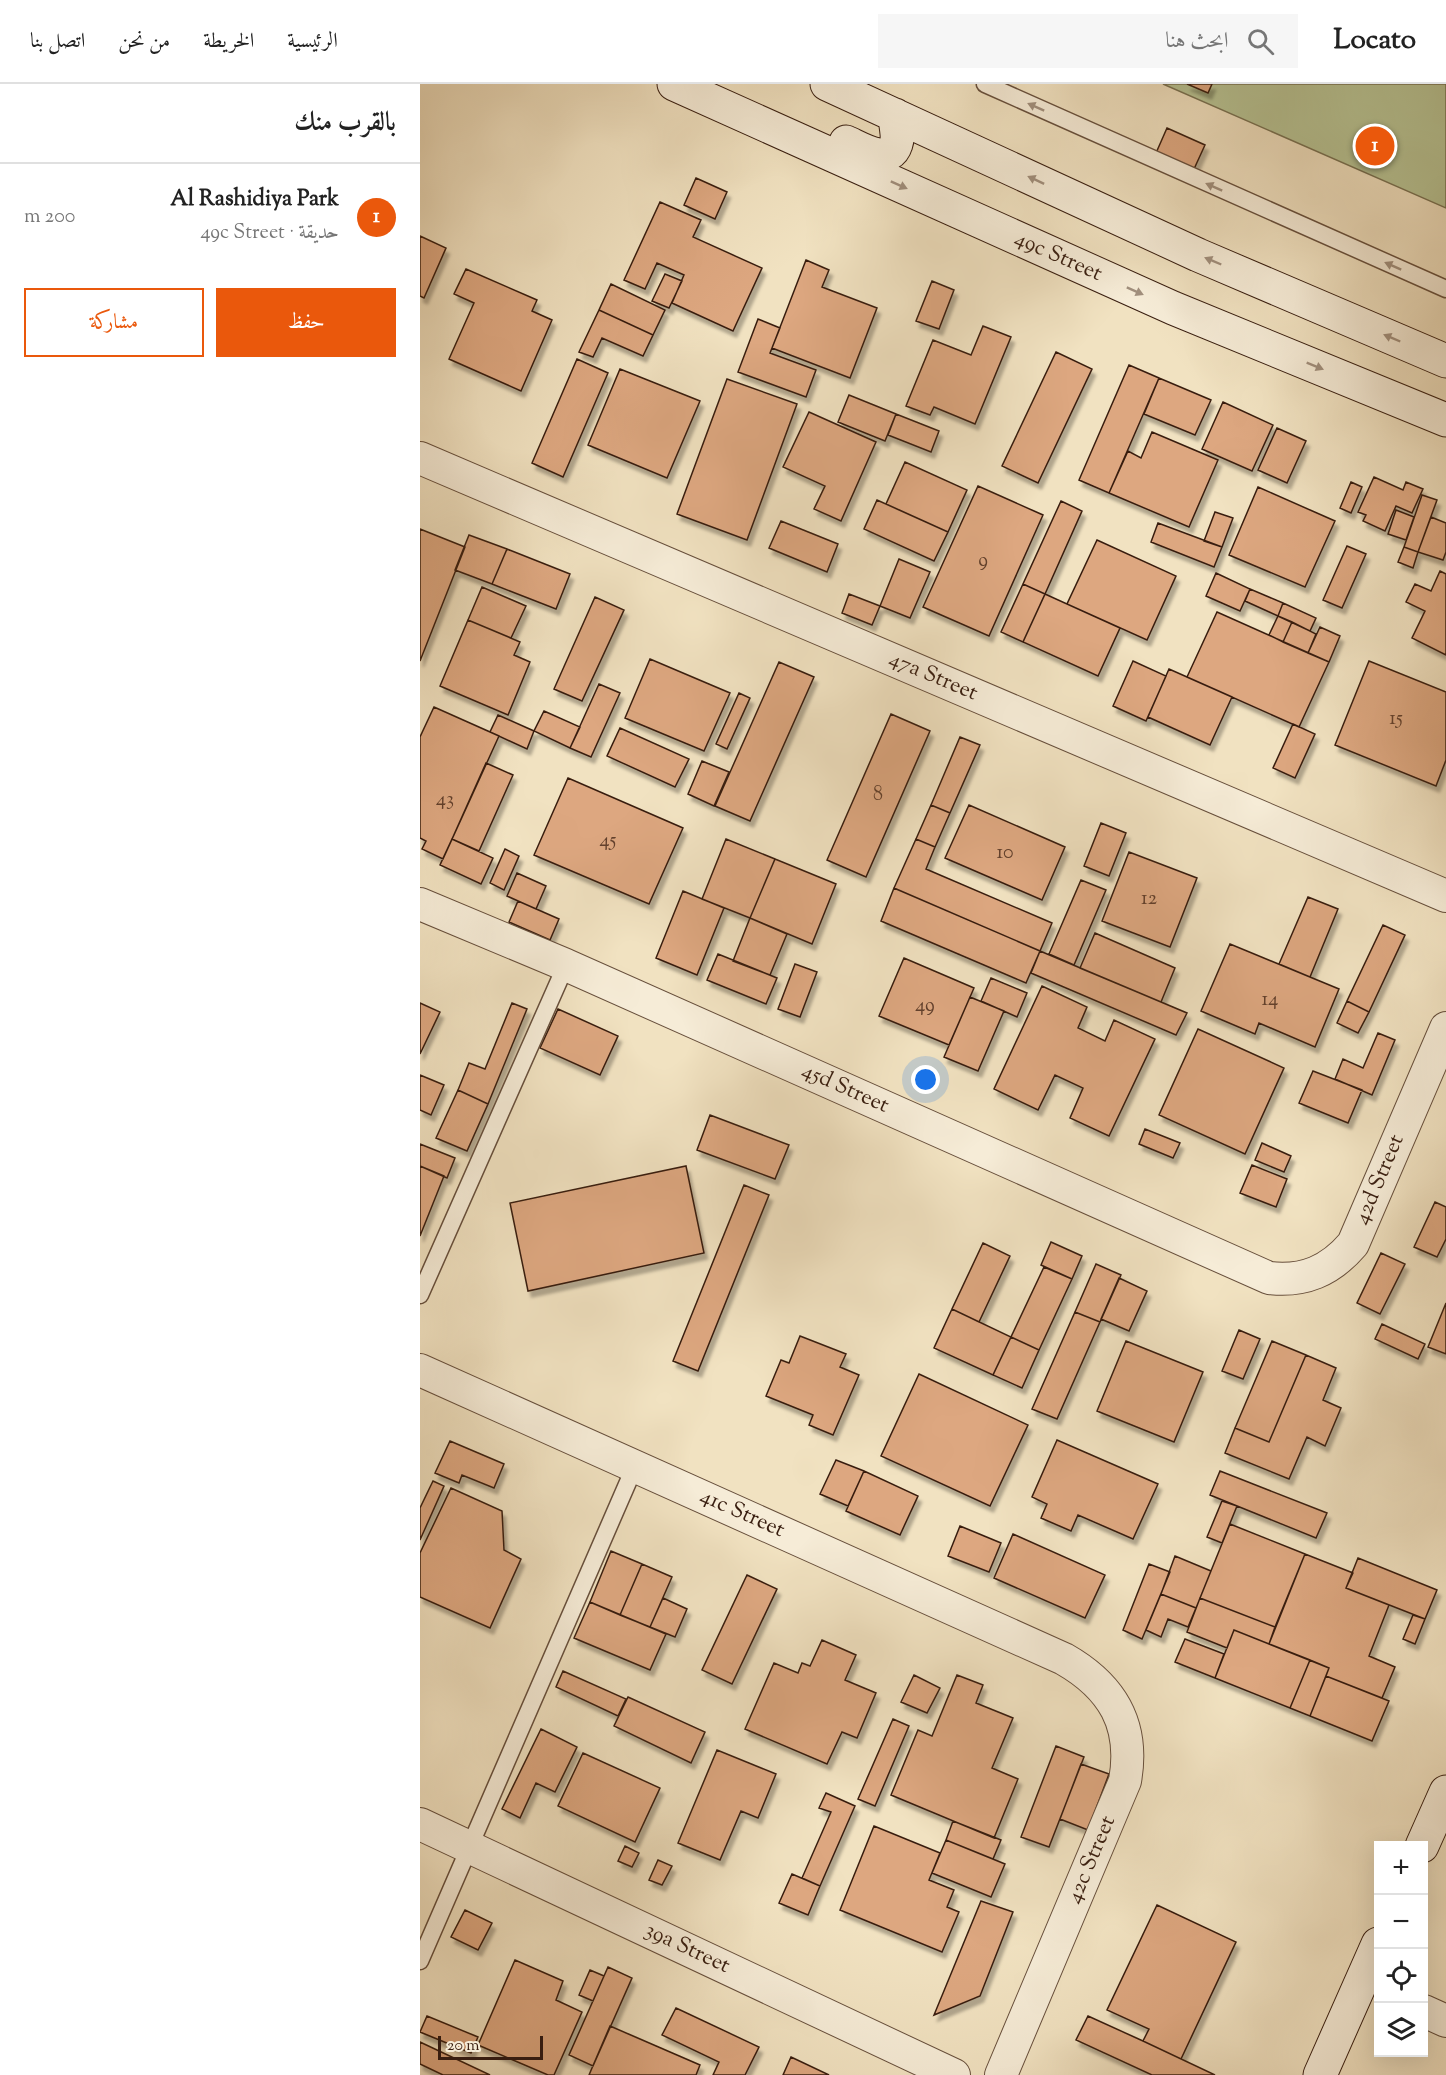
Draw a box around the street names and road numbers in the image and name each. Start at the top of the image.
street label: 49c Street [1009,223,1107,291]
street label: 47a Street [884,644,983,710]
street label: 45d Street [796,1056,894,1123]
street label: 42d Street [1347,1129,1414,1230]
street label: 41c Street [694,1481,790,1547]
street label: 42c Street [1059,1811,1125,1909]
street label: 39a Street [639,1915,735,1983]

